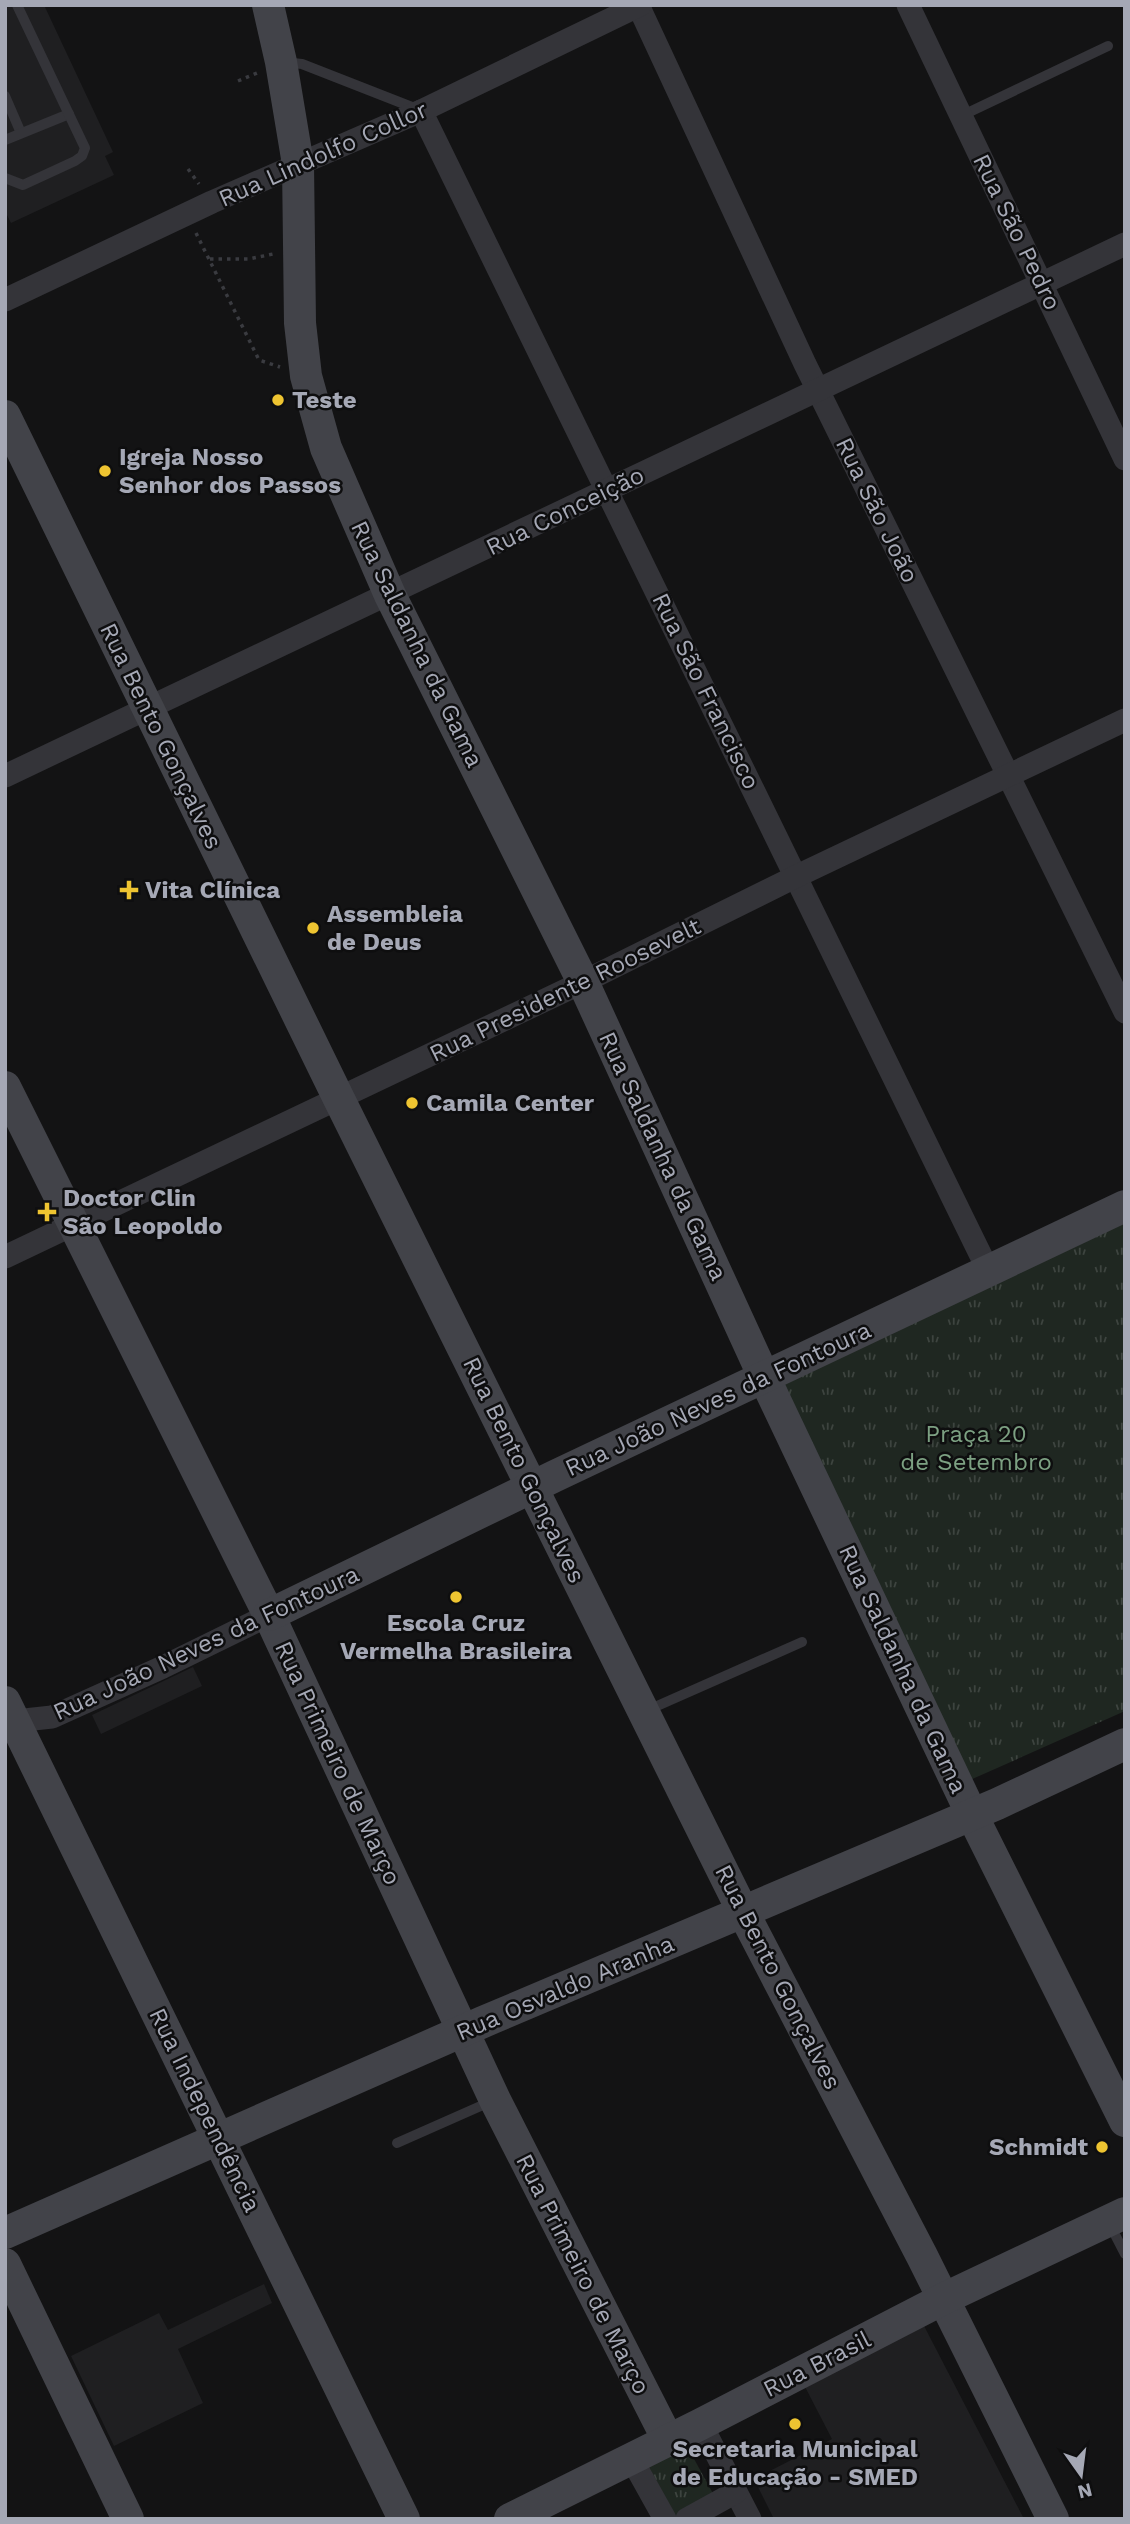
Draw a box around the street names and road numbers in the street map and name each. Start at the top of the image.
street label: Rua Lindolfo Collor [214,95,432,213]
street label: Rua São Pedro [967,149,1067,315]
street label: Rua São João [830,433,924,587]
street label: Rua Conceição [481,461,649,561]
street label: Rua Saldanha da Gama [345,516,489,772]
street label: Rua São Francisco [646,588,766,794]
street label: Rua Bento Gonçalves [94,618,228,854]
street label: Rua Presidente Roosevelt [425,912,705,1068]
street label: Rua Saldanha da Gama [593,1027,733,1285]
street label: Rua João Neves da Fontoura [561,1316,875,1482]
street label: Rua Bento Gonçalves [457,1352,591,1588]
street label: Rua Saldanha da Gama [833,1540,973,1798]
street label: Rua João Neves da Fontoura [49,1560,363,1726]
street label: Rua Primeiro de Março [269,1637,407,1889]
street label: Rua Bento Gonçalves [709,1860,847,2094]
street label: Rua Osvaldo Aranha [452,1929,678,2047]
street label: Rua Independência [143,2003,267,2217]
street label: Rua Primeiro de Março [510,2149,656,2399]
street label: Rua Brasil [759,2325,876,2403]

